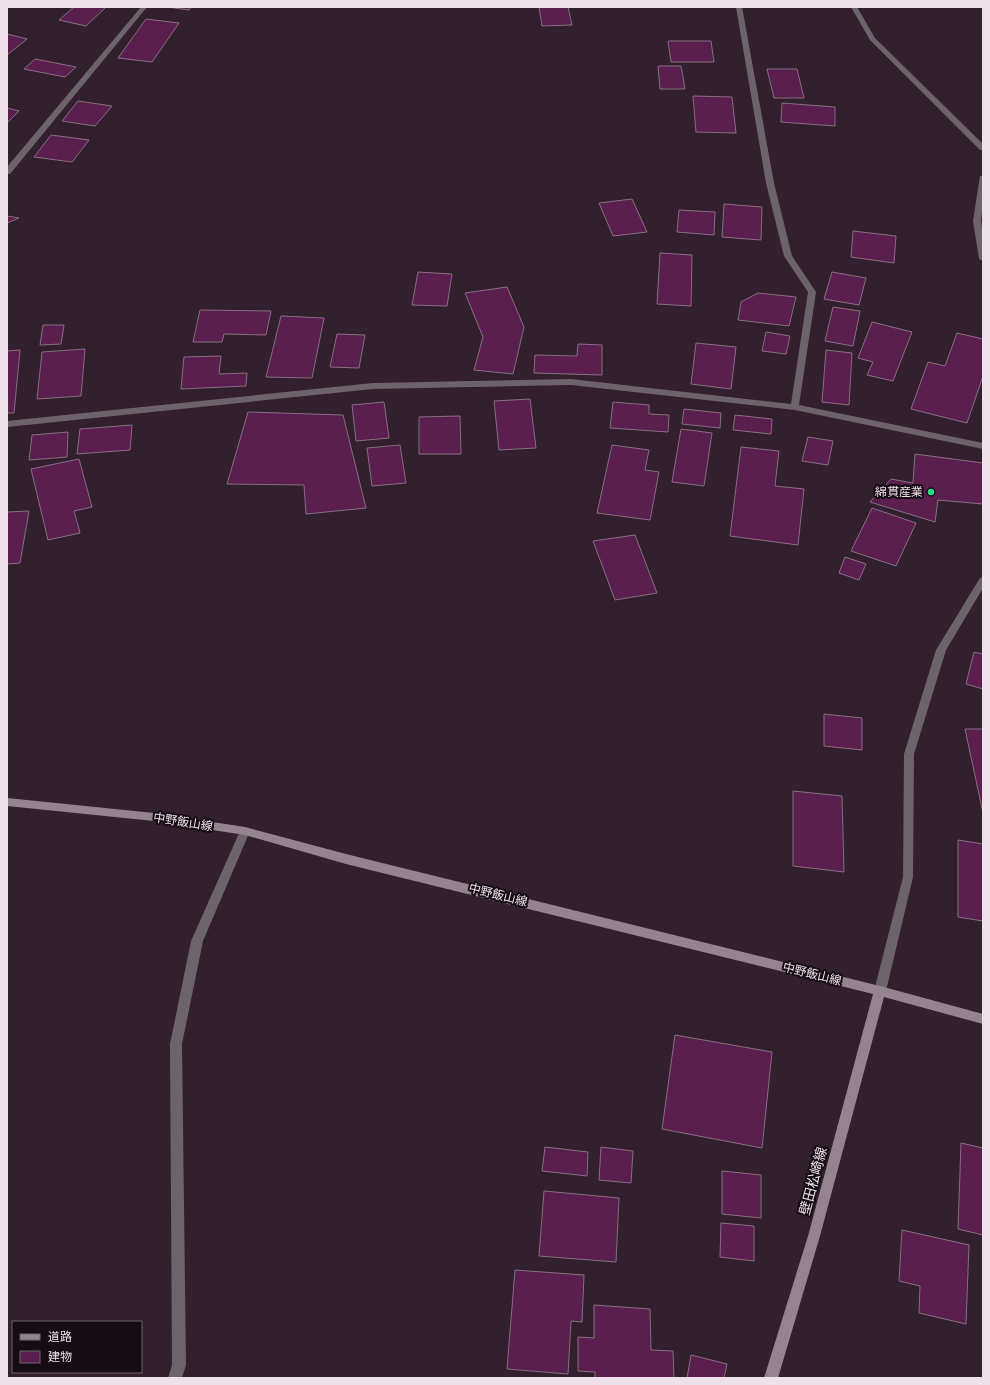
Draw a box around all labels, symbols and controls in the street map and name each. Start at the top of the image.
place label: 綿貫産業 [875,483,923,500]
marker: 綿貫産業 [926,487,936,497]
street label: 中野飯山線 [152,808,214,835]
street label: 中野飯山線 [467,879,529,910]
street label: 中野飯山線 [781,958,843,989]
street label: 壁田松崎線 [794,1145,832,1217]
legend [12,1321,142,1373]
text: 道路 [48,1328,72,1345]
text: 建物 [48,1348,72,1365]

